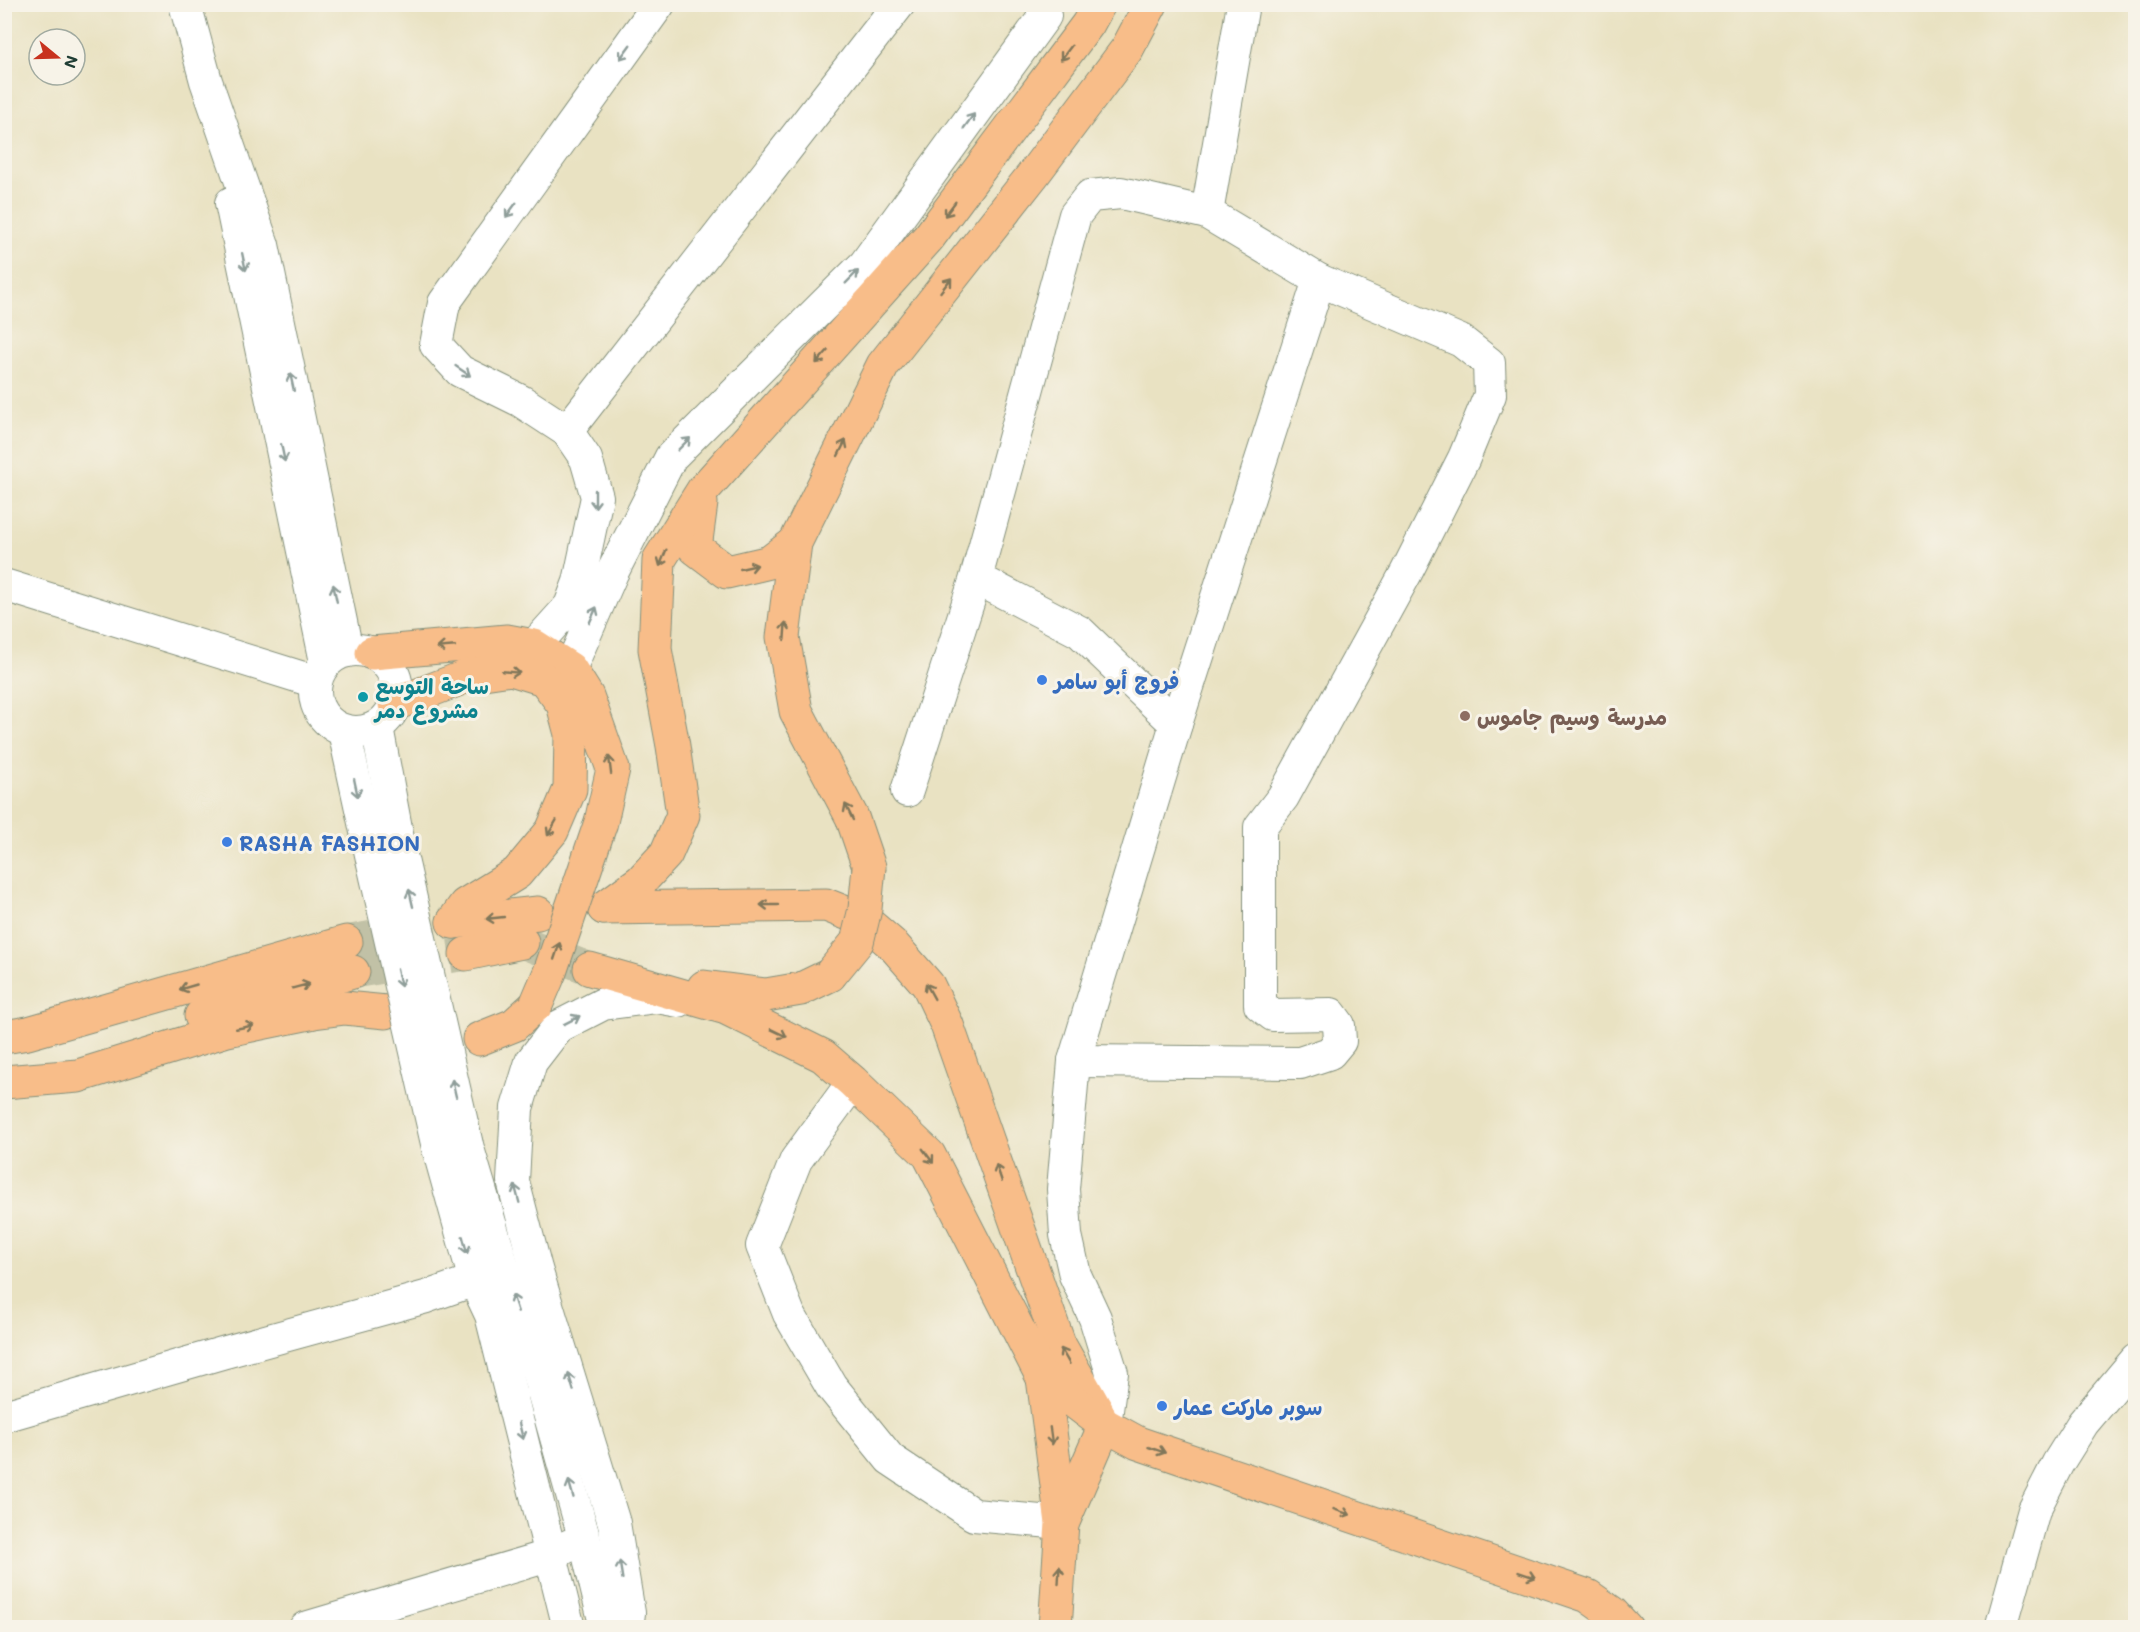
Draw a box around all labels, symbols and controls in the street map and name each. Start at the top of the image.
north arrow [27,27,87,87]
one-way arrow [619,43,631,60]
one-way arrow [1060,45,1073,61]
text: N [60,53,84,71]
one-way arrow [963,113,975,129]
one-way arrow [944,201,956,217]
one-way arrow [505,202,517,218]
one-way arrow [239,252,250,271]
one-way arrow [845,270,860,284]
one-way arrow [940,277,953,293]
one-way arrow [815,349,829,364]
one-way arrow [455,365,471,377]
one-way arrow [286,372,297,392]
one-way arrow [676,436,691,451]
one-way arrow [836,440,848,457]
one-way arrow [278,443,289,462]
one-way arrow [589,489,601,508]
one-way arrow [657,548,668,566]
one-way arrow [739,561,758,572]
one-way arrow [329,584,341,603]
one-way arrow [588,607,600,625]
one-way arrow [779,622,790,642]
one-way arrow [437,642,457,653]
one-way arrow [501,667,520,678]
place label: فروج أبو سامر [1052,667,1179,695]
place label: ساحة التوسع مشروع دمر [373,672,489,725]
marker: فروج أبو سامر [1035,673,1049,687]
marker: ساحة التوسع مشروع دمر [356,690,370,704]
place label: مدرسة وسيم جاموس [1477,703,1667,734]
marker: مدرسة وسيم جاموس [1458,709,1472,723]
one-way arrow [604,756,615,775]
one-way arrow [351,778,362,797]
one-way arrow [843,804,855,821]
one-way arrow [546,819,558,836]
place label: RASHA FASHION [239,829,420,856]
marker: RASHA FASHION [220,835,234,849]
one-way arrow [405,888,416,908]
one-way arrow [759,899,779,911]
one-way arrow [486,913,506,924]
one-way arrow [553,942,564,961]
one-way arrow [394,967,405,987]
one-way arrow [292,980,311,991]
one-way arrow [179,982,198,993]
one-way arrow [924,983,936,1000]
one-way arrow [563,1014,580,1026]
one-way arrow [235,1020,254,1032]
one-way arrow [770,1028,788,1039]
one-way arrow [448,1079,460,1098]
one-way arrow [922,1148,934,1164]
one-way arrow [993,1164,1004,1182]
one-way arrow [510,1185,522,1204]
one-way arrow [460,1235,471,1254]
one-way arrow [508,1294,519,1313]
one-way arrow [1059,1348,1071,1365]
one-way arrow [565,1373,576,1392]
place label: سوبر ماركت عمار [1172,1393,1322,1421]
marker: سوبر ماركت عمار [1155,1399,1169,1413]
one-way arrow [515,1421,527,1440]
one-way arrow [1045,1426,1056,1446]
one-way arrow [1147,1445,1166,1456]
one-way arrow [564,1480,576,1499]
one-way arrow [1332,1508,1351,1519]
one-way arrow [616,1560,627,1580]
one-way arrow [1054,1566,1065,1586]
one-way arrow [1517,1570,1536,1581]

